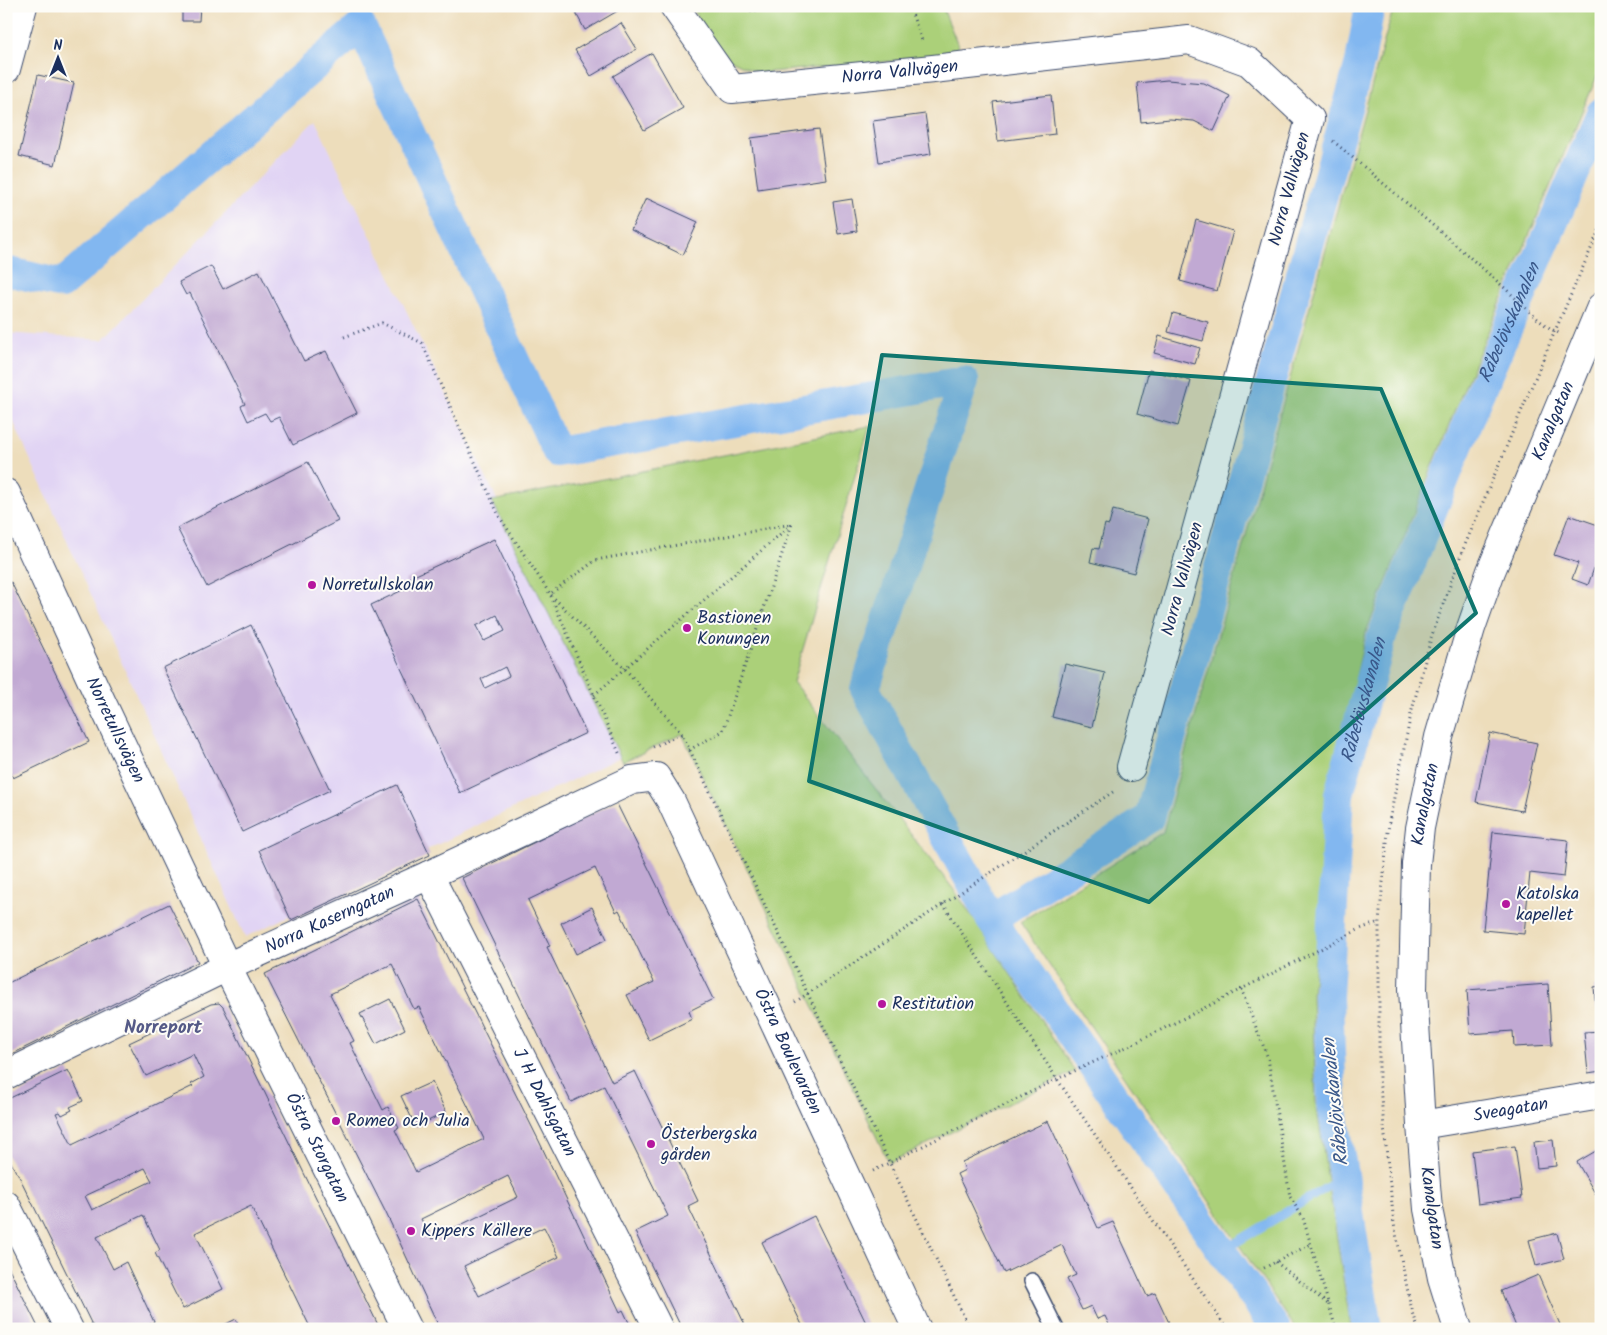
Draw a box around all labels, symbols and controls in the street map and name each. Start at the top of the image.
north arrow [32,32,82,82]
text: N [54,35,63,57]
street label: Norra Vallvägen [840,52,960,93]
street label: Norra Vallvägen [1261,129,1319,249]
water label: Råbelövskanalen [1471,256,1550,388]
street label: Kanalgatan [1524,377,1583,465]
street label: Norra Vallvägen [1154,519,1212,639]
place label: Norretullskolan [322,571,434,600]
marker: Norretullskolan [306,579,318,591]
place label: Bastionen Konungen [697,604,771,654]
marker: Bastionen Konungen [681,622,693,634]
water label: Råbelövskanalen [1333,633,1396,766]
street label: Norretullsvägen [77,672,153,788]
street label: Kanalgatan [1404,760,1448,847]
street label: Norra Kaserngatan [260,878,400,962]
place label: Katolska kapellet [1516,880,1579,930]
marker: Katolska kapellet [1500,898,1512,910]
street label: Östra Boulevarden [746,983,830,1120]
place label: Restitution [892,990,974,1019]
marker: Restitution [876,998,888,1010]
district label: Norreport [124,1013,202,1043]
water label: Råbelövskanalen [1314,1035,1358,1167]
street label: J H Dahlsgatan [504,1043,584,1162]
street label: Östra Storgatan [277,1088,357,1208]
street label: Sveagatan [1471,1090,1551,1131]
place label: Romeo och Julia [346,1107,470,1136]
marker: Romeo och Julia [330,1115,342,1127]
place label: Österbergska gården [660,1120,757,1170]
marker: Österbergska gården [645,1138,657,1150]
street label: Kanalgatan [1411,1165,1451,1251]
place label: Kippers Källere [421,1217,532,1246]
marker: Kippers Källere [405,1225,417,1237]

